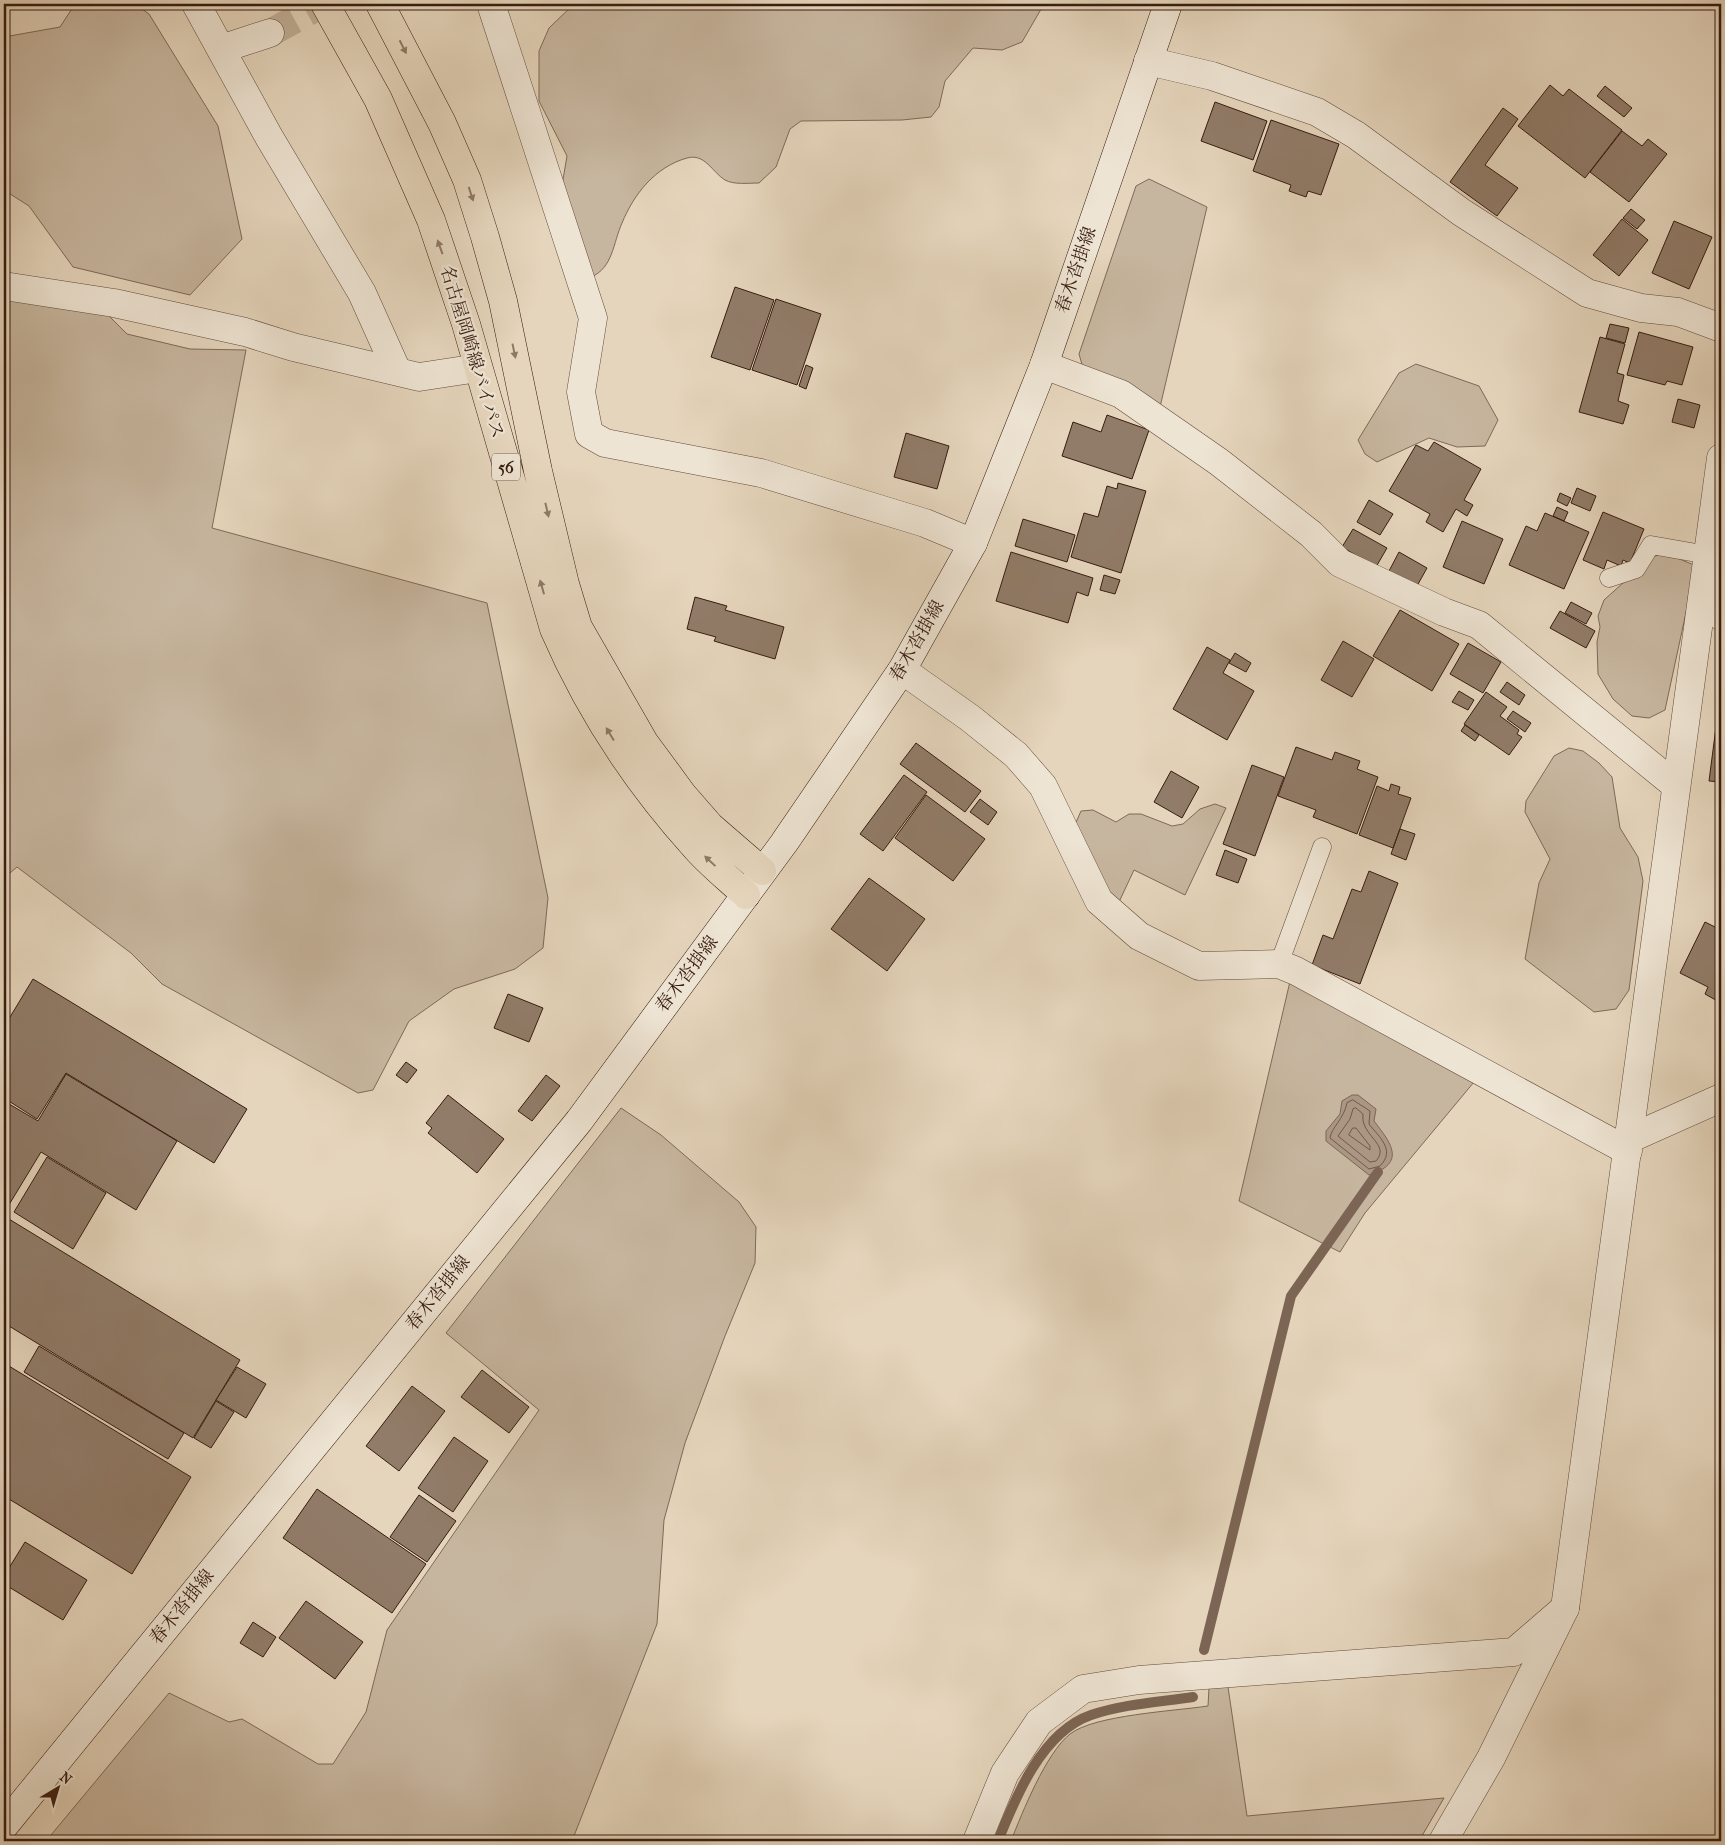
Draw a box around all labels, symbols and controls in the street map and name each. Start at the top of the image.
one-way arrow [399,40,407,54]
one-way arrow [468,187,475,202]
street label: 春木沓掛線 [1051,224,1101,316]
one-way arrow [436,239,444,254]
street label: 名古屋岡崎線バイパス [436,263,508,441]
one-way arrow [510,343,518,358]
road number: 56 [492,454,520,481]
one-way arrow [543,502,551,517]
one-way arrow [538,580,546,595]
street label: 春木沓掛線 [885,597,949,685]
one-way arrow [606,727,615,740]
one-way arrow [704,855,716,867]
street label: 春木沓掛線 [652,932,722,1016]
street label: 春木沓掛線 [402,1251,474,1335]
street label: 春木沓掛線 [146,1565,218,1649]
north arrow [32,1762,82,1812]
text: N [56,1768,75,1788]

